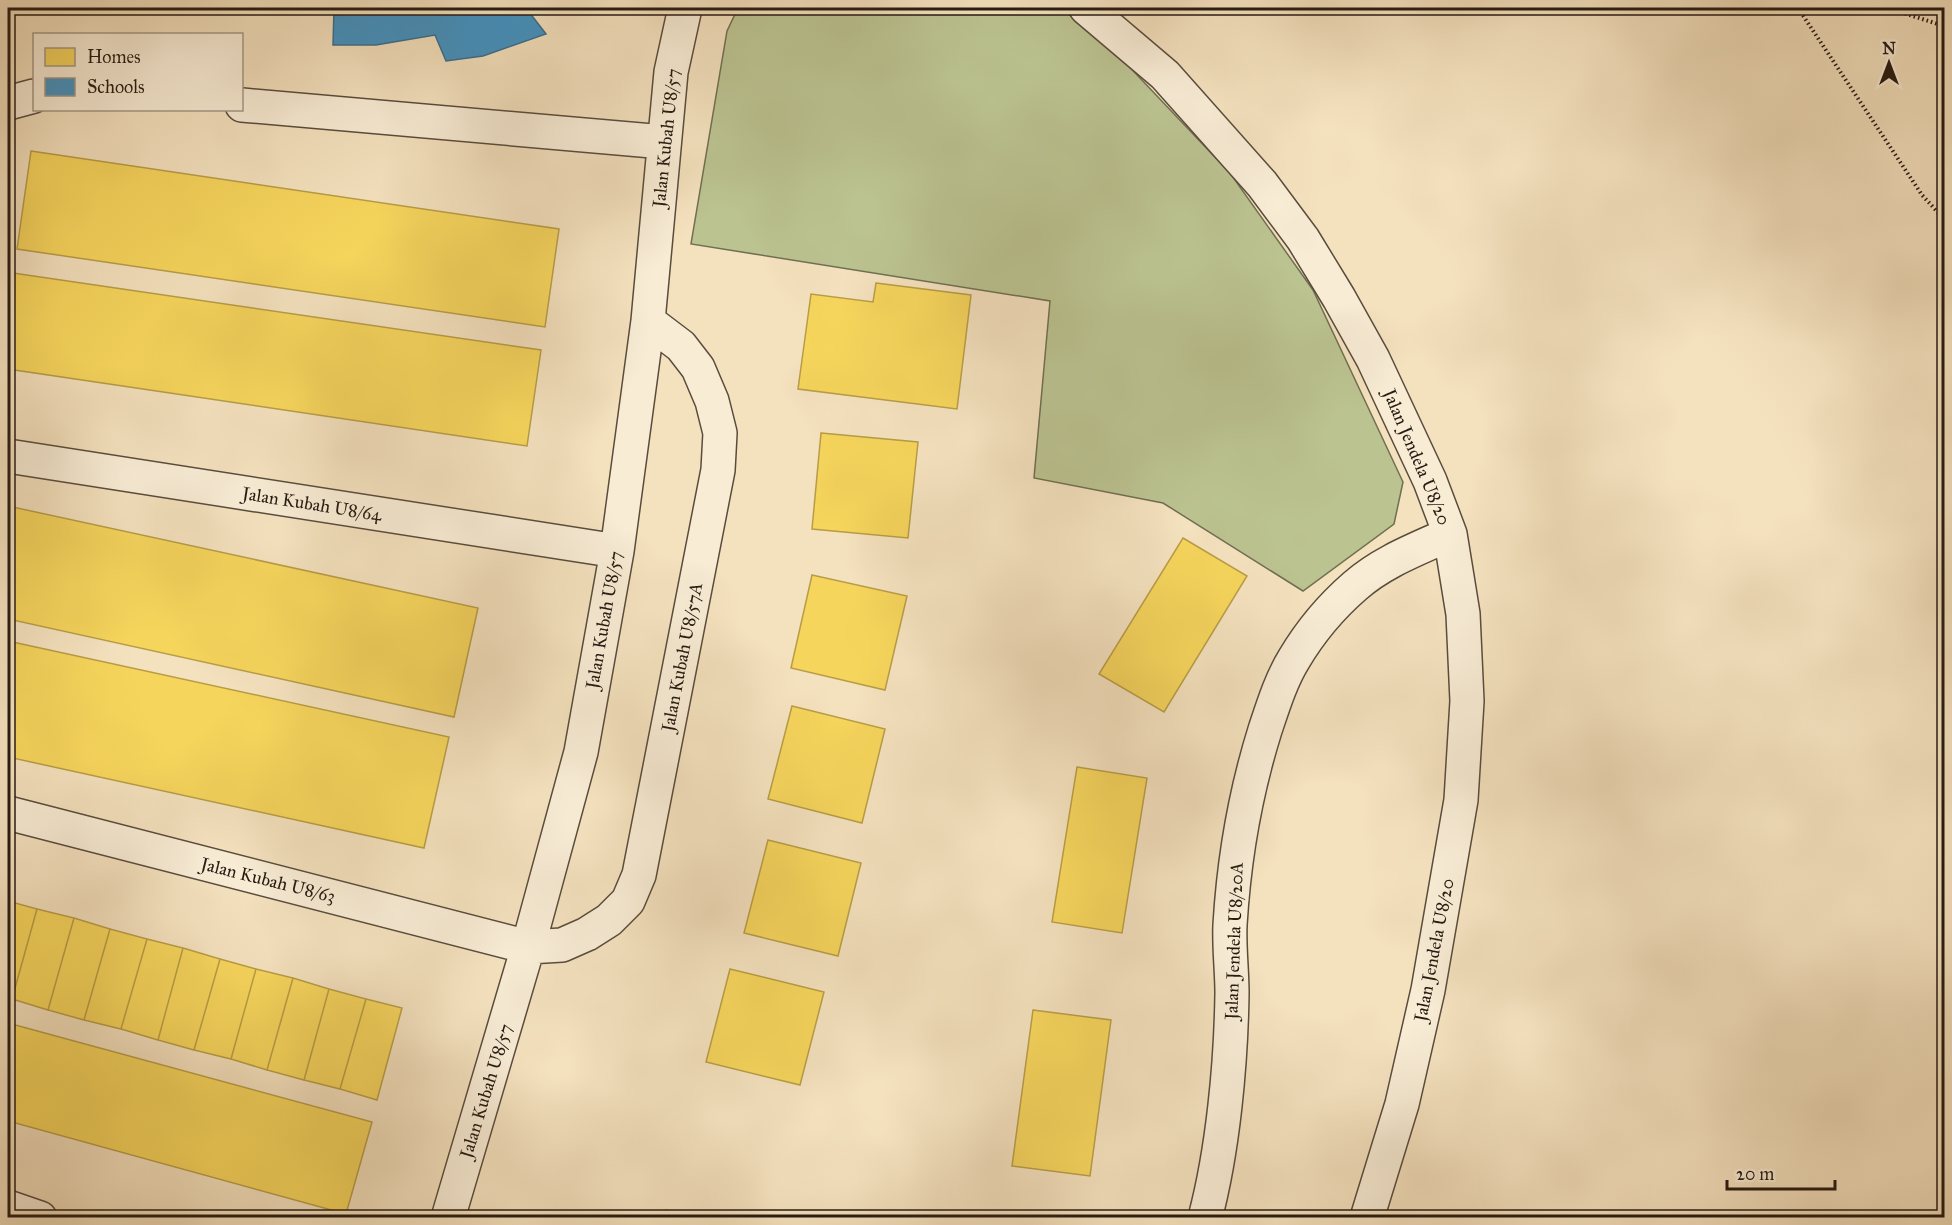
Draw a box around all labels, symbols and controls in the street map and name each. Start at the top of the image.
legend [33,33,243,111]
north arrow [1859,33,1919,93]
text: N [1882,39,1896,58]
text: Homes [87,46,141,68]
street label: Jalan Kubah U8/57 [648,68,685,211]
text: Schools [87,76,145,98]
street label: Jalan Jendela U8/20 [1377,384,1456,529]
street label: Jalan Kubah U8/64 [239,482,384,527]
street label: Jalan Kubah U8/57 [581,549,628,693]
street label: Jalan Kubah U8/57A [656,581,708,736]
street label: Jalan Kubah U8/63 [196,852,338,908]
street label: Jalan Jendela U8/20A [1220,862,1249,1022]
street label: Jalan Jendela U8/20 [1409,876,1460,1026]
street label: Jalan Kubah U8/57 [455,1021,518,1163]
scale bar [1727,1153,1835,1191]
text: 20 m [1736,1163,1774,1185]

